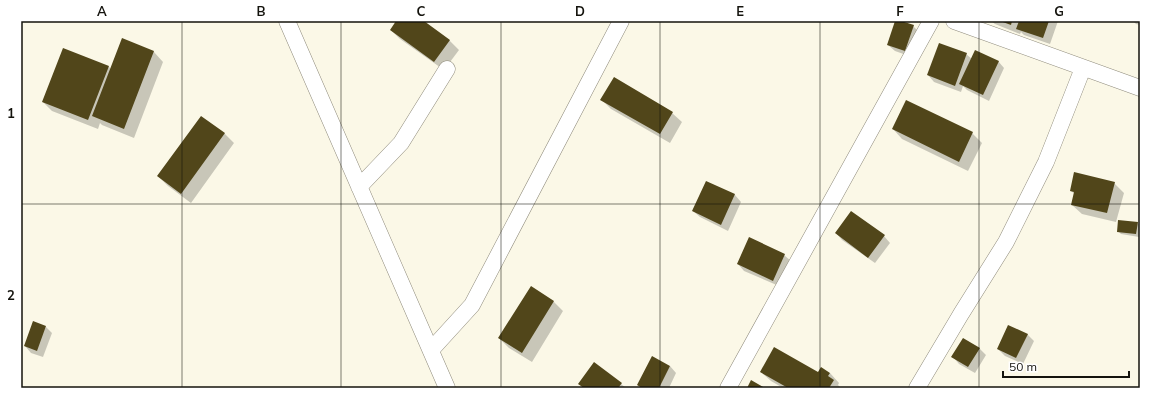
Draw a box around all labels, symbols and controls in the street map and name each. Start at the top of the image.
text: A [97,3,107,19]
text: B [257,3,266,19]
text: C [417,3,426,19]
text: D [575,3,585,19]
text: E [736,3,744,19]
text: F [896,3,904,19]
text: G [1054,3,1064,19]
text: 1 [7,105,15,121]
text: 2 [7,287,15,303]
scale bar [1003,353,1129,379]
text: 50 m [1009,359,1037,374]

